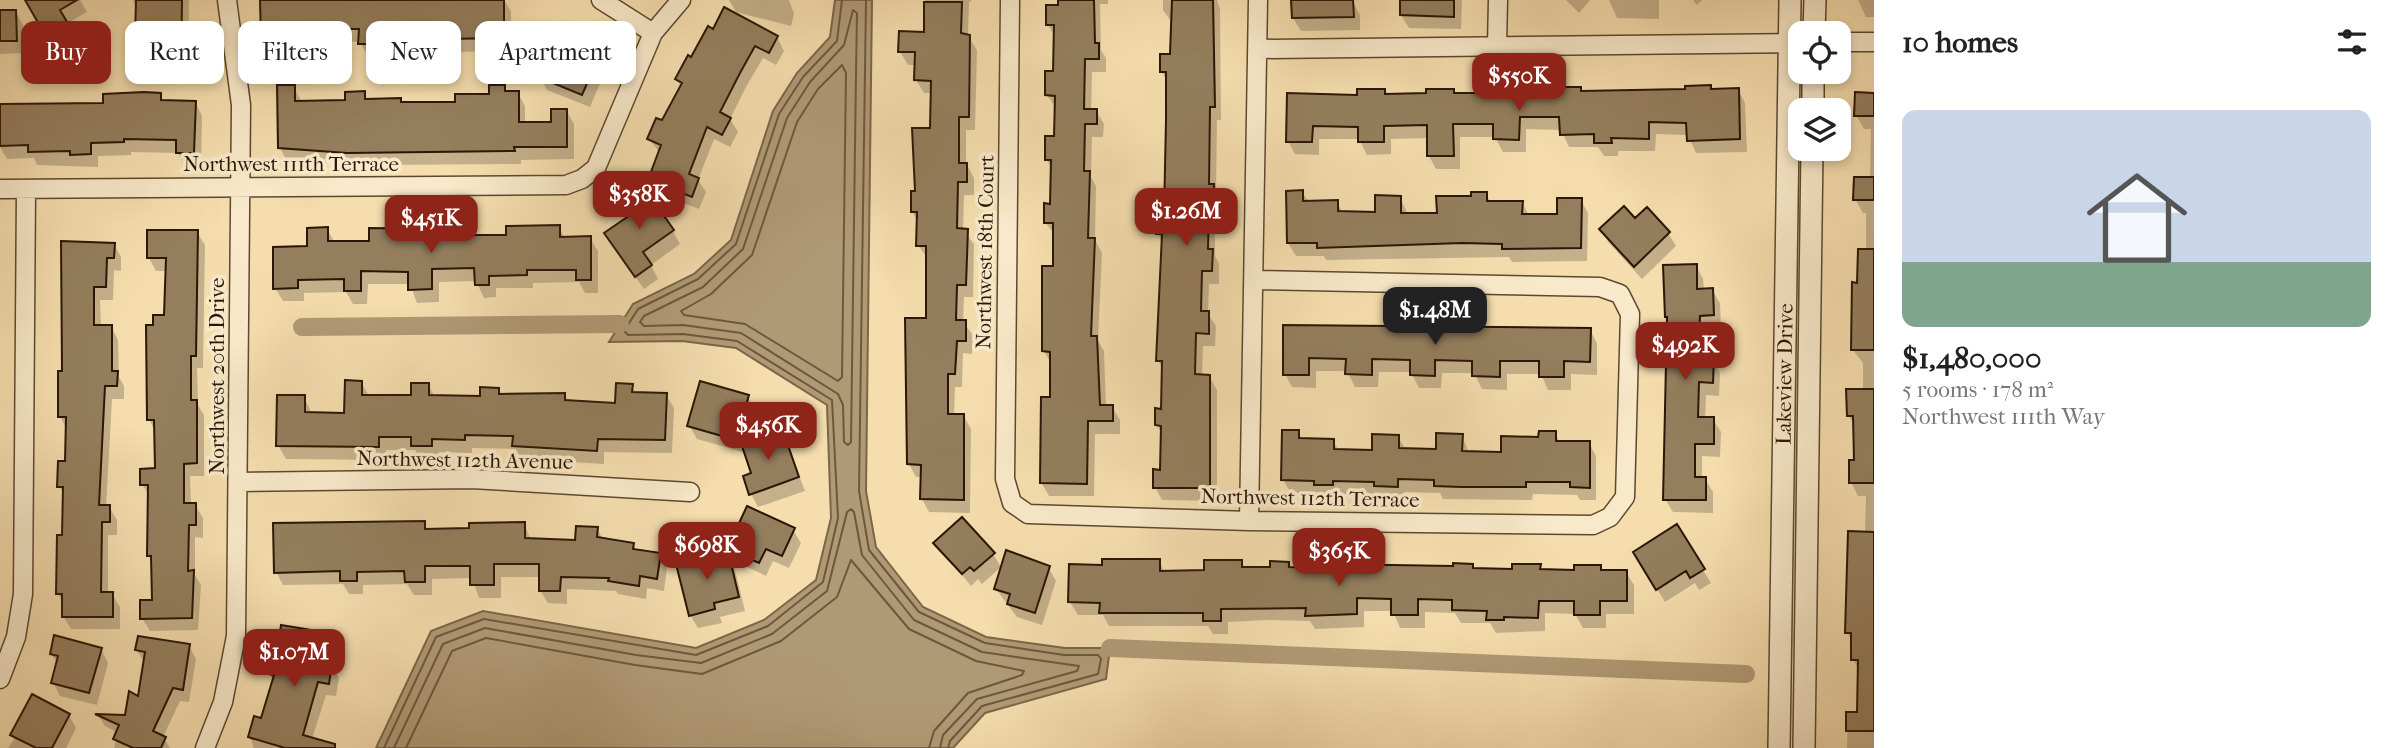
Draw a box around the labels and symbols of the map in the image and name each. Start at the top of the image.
pin: $550K [1470,54,1568,113]
street label: Northwest 111th Terrace [183,152,399,176]
street label: Northwest 18th Court [971,154,999,349]
pin: $358K [590,172,688,231]
pin: $1.26M [1129,188,1243,248]
pin: $451K [382,196,480,255]
street label: Northwest 20th Drive [205,278,229,474]
pin: $1.48M [1378,288,1492,347]
street label: Lakeview Drive [1771,303,1798,445]
pin: $492K [1636,322,1734,382]
pin: $456K [719,402,817,462]
street label: Northwest 112th Avenue [356,446,574,474]
street label: Northwest 112th Terrace [1200,484,1420,512]
pin: $698K [658,522,756,582]
pin: $365K [1290,528,1388,588]
pin: $1.07M [237,630,351,689]

